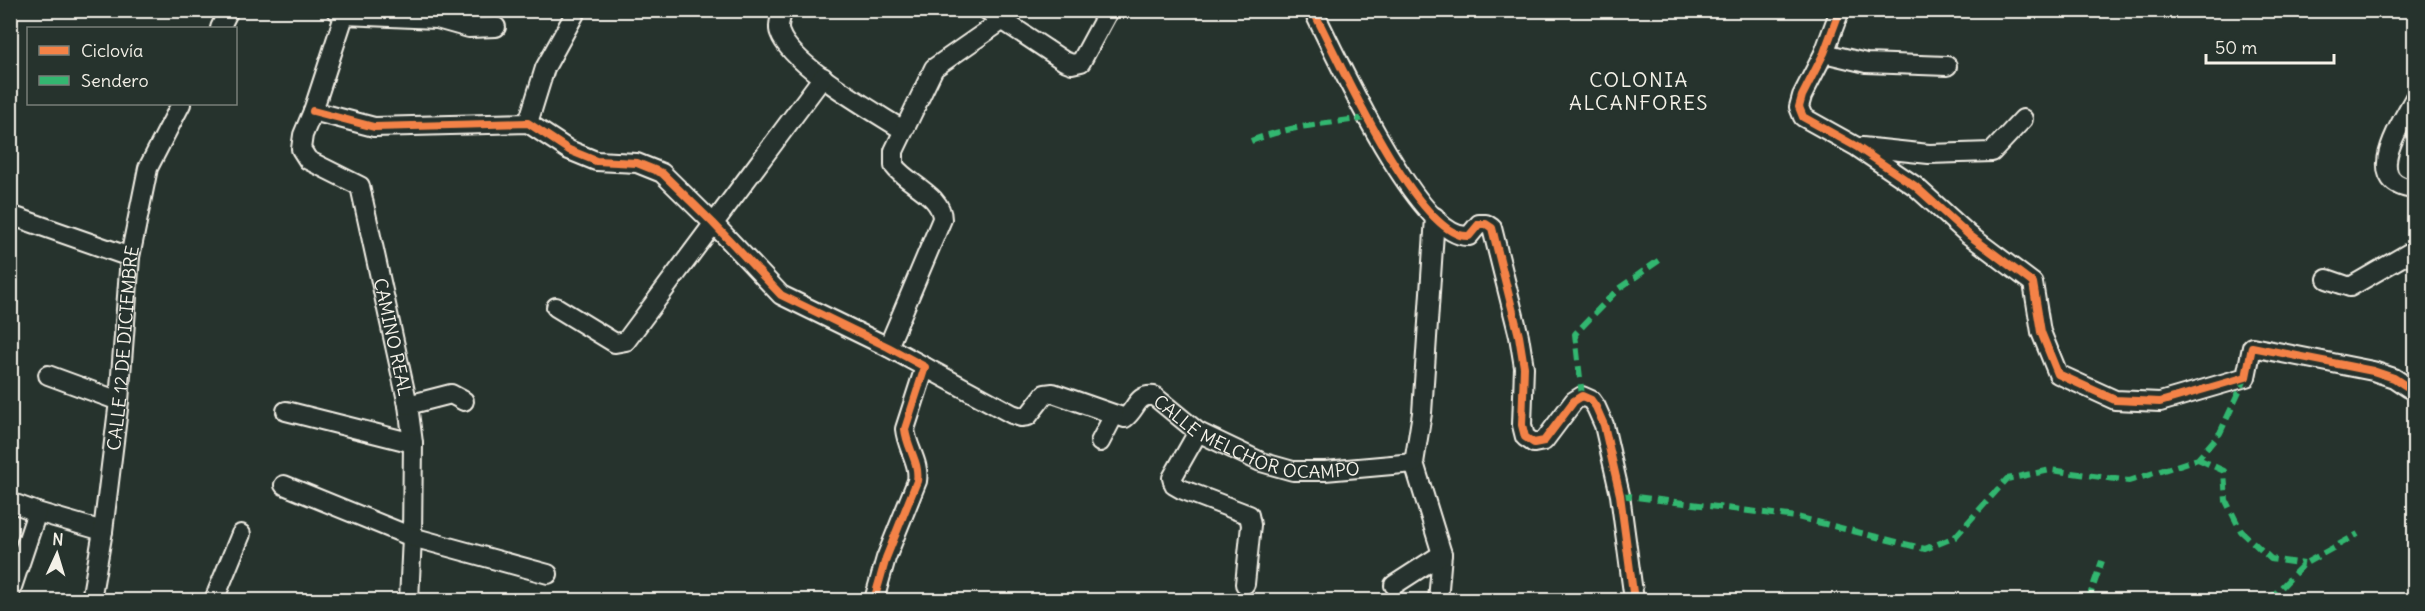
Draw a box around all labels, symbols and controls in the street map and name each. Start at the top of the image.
legend [27,27,237,105]
scale bar [2206,27,2334,65]
text: 50 m [2215,36,2257,59]
text: Ciclovía [81,39,143,62]
district label: COLONIA ALCANFORES [1569,67,1709,115]
text: Sendero [81,69,149,92]
street label: CALLE 12 DE DICIEMBRE [101,244,144,452]
street label: CAMINO REAL [369,276,417,398]
street label: CALLE MELCHOR OCAMPO [1149,389,1360,483]
north arrow [27,524,87,584]
text: N [52,529,64,549]

